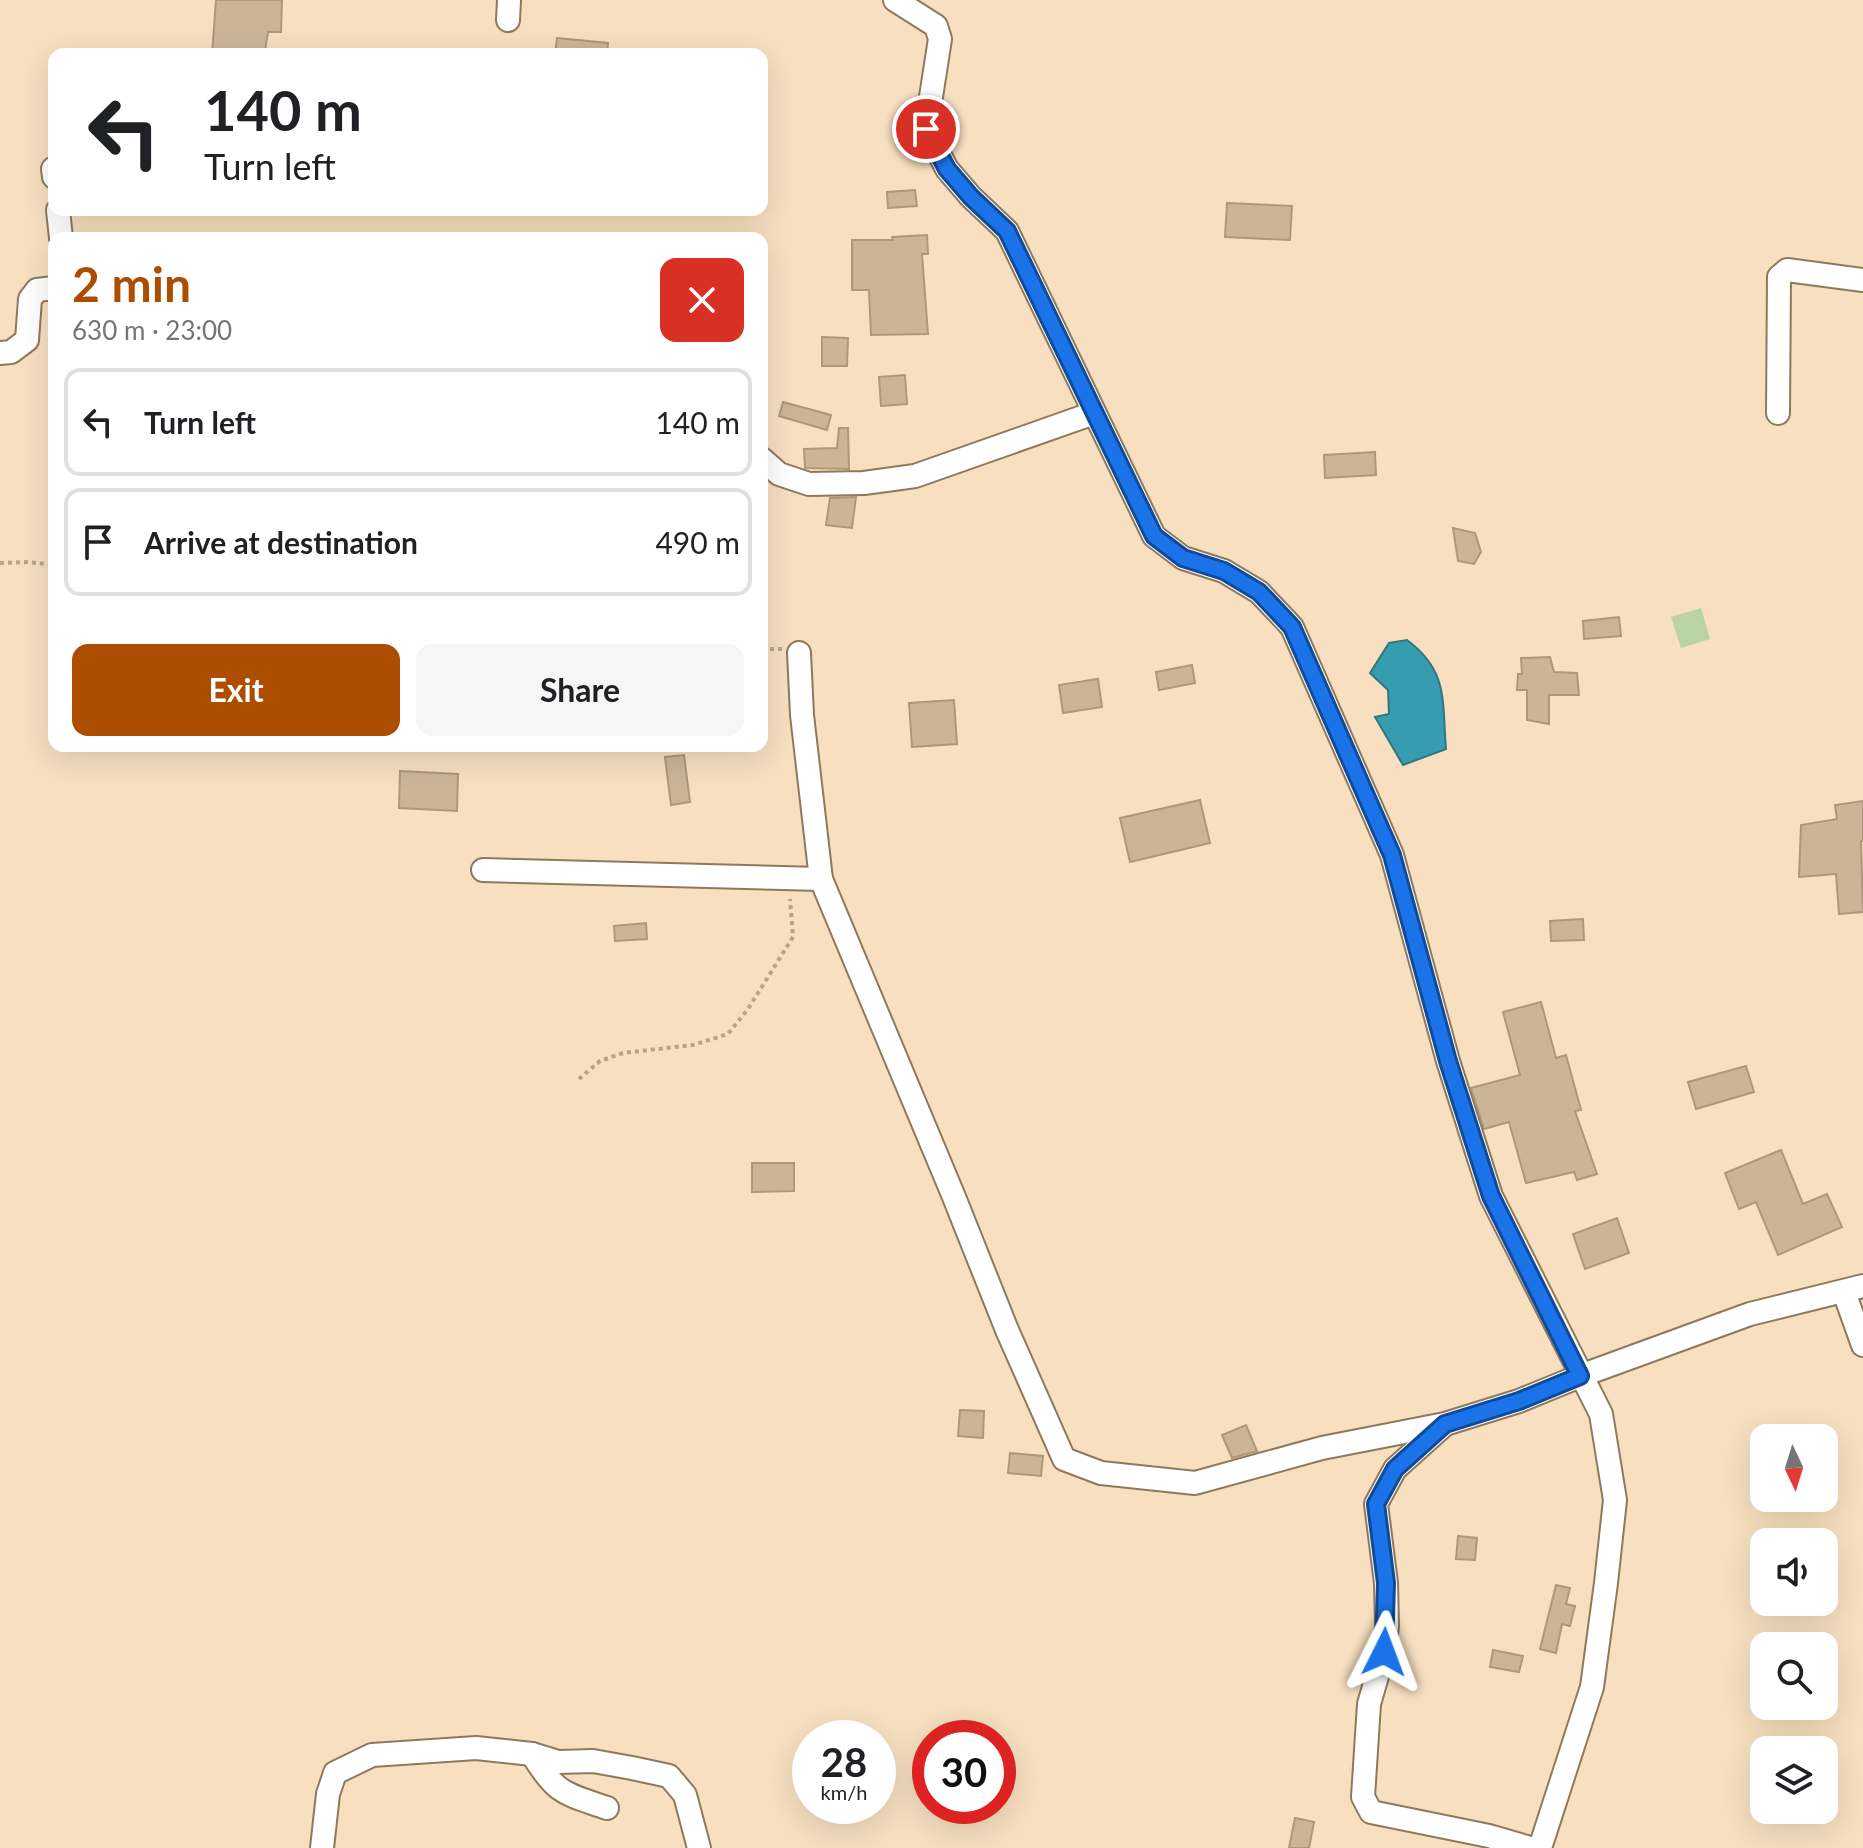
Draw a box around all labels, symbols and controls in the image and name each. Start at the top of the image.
text: 140 m [204,76,362,143]
icon: left [72,80,176,184]
pin [892,95,960,163]
icon: arrive [904,107,948,151]
text: Turn left [204,144,336,188]
text: 2 min [72,255,191,312]
button: close [660,258,744,342]
text: 630 m · 23:00 [72,314,232,346]
icon: left [76,400,120,444]
text: Turn left [144,404,256,440]
text: 140 m [655,404,740,440]
icon: arrive [76,520,120,564]
text: Arrive at destination [144,524,418,560]
text: 490 m [655,524,740,560]
button: Exit [72,644,400,736]
button: Share [416,644,744,736]
north arrow [1750,1424,1838,1512]
map controls [1750,1424,1838,1824]
button: sound [1750,1528,1838,1616]
position arrow [1342,1610,1426,1694]
button: search [1750,1632,1838,1720]
speed limit sign: 30 [912,1720,1016,1824]
button: layers [1750,1736,1838,1824]
text: 28 [821,1738,867,1786]
text: km/h [821,1780,867,1804]

